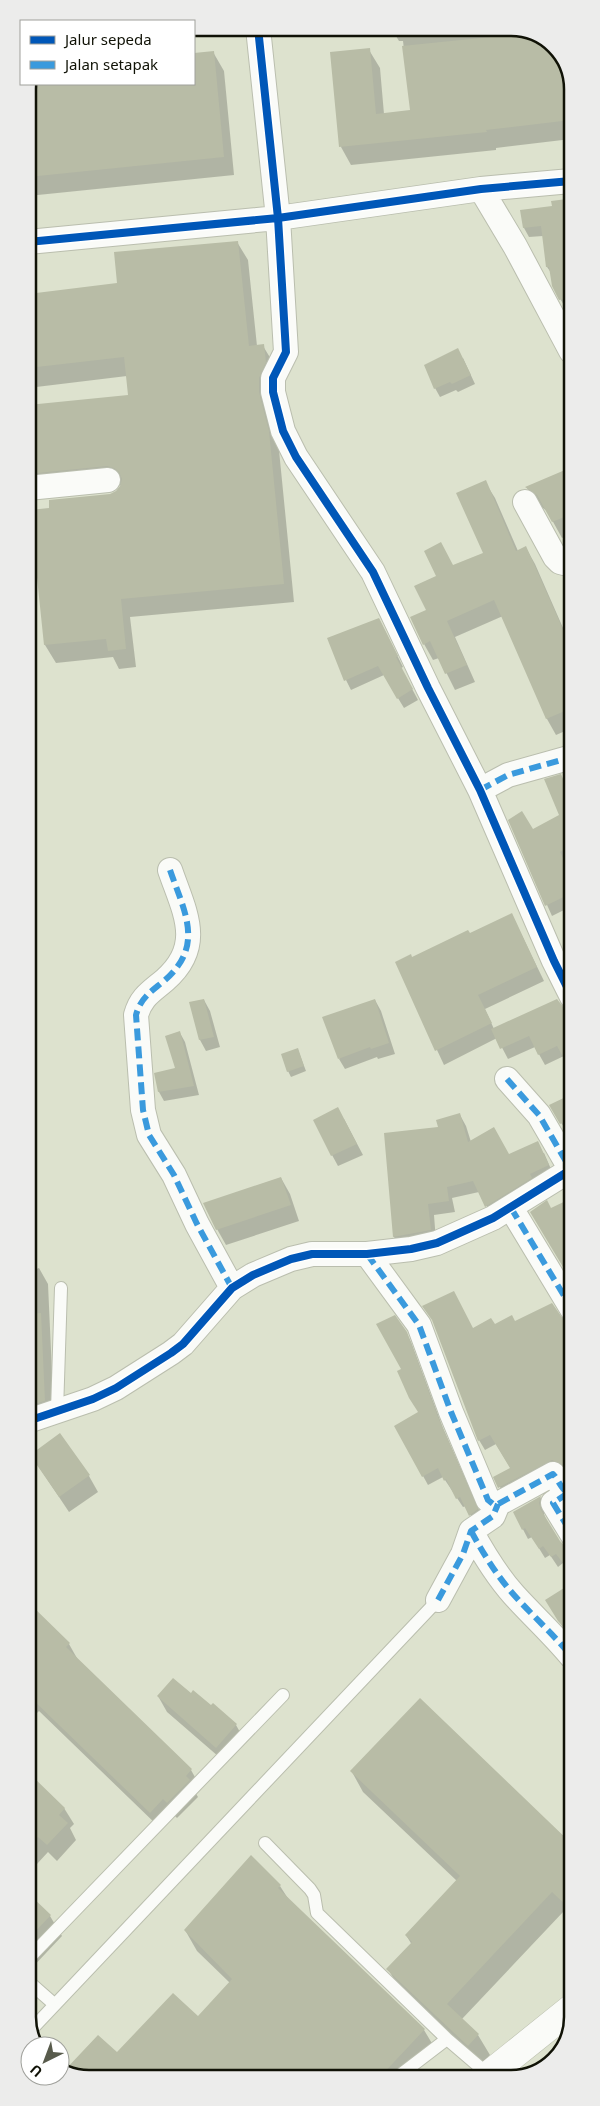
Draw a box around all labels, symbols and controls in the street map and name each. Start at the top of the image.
legend [20,20,195,85]
text: Jalur sepeda [63,29,152,49]
text: Jalan setapak [63,54,158,74]
north arrow [20,2036,70,2086]
text: U [26,2060,46,2082]

